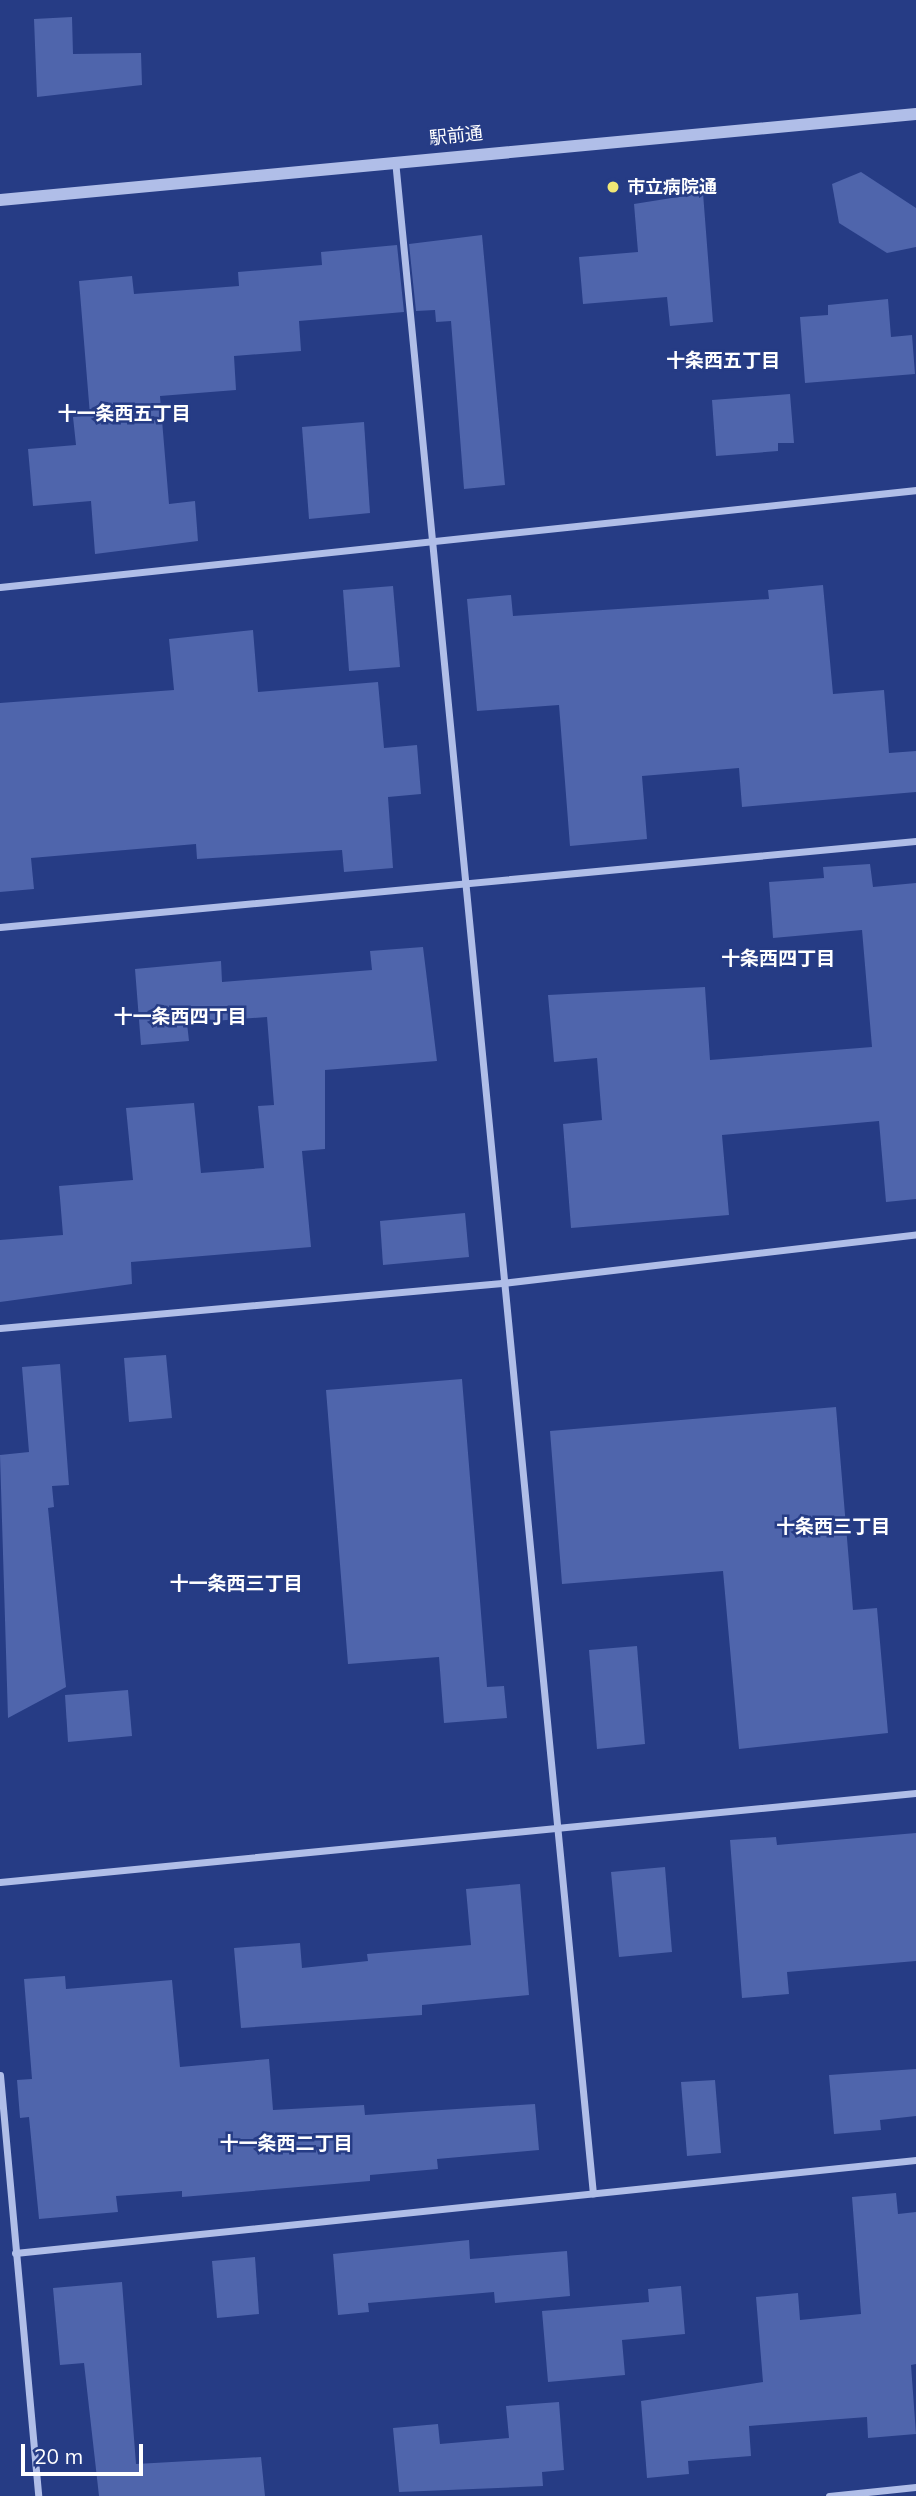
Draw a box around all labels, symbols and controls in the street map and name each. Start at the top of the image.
street label: 駅前通 [428,122,484,150]
place label: 市立病院通 [627,176,717,198]
marker: 市立病院通 [605,179,621,195]
district label: 十条西五丁目 [666,350,780,372]
district label: 十一条西五丁目 [58,403,190,425]
district label: 十条西四丁目 [721,948,835,970]
district label: 十一条西四丁目 [114,1006,246,1028]
district label: 十条西三丁目 [776,1516,890,1538]
district label: 十一条西三丁目 [170,1573,302,1595]
district label: 十一条西二丁目 [220,2133,352,2155]
scale bar [24,2430,147,2474]
text: 20 m [34,2443,83,2469]

